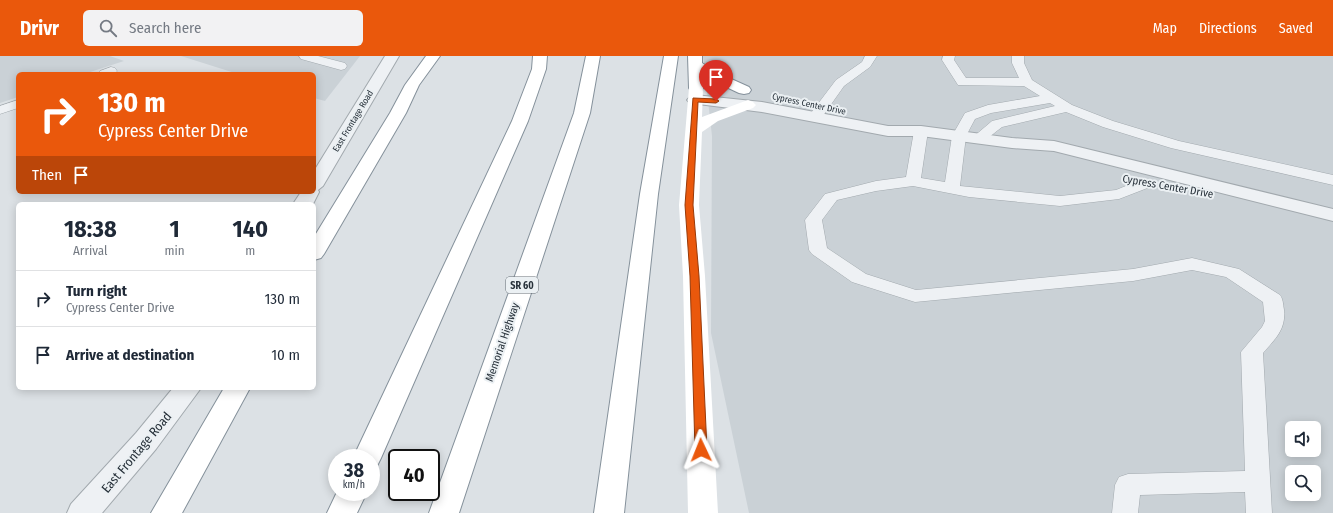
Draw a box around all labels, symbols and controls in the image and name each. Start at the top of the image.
search box [83,10,363,46]
text: Drivr [20,17,59,40]
icon: search [97,17,119,39]
text: Search here [129,19,201,37]
text: Map [1153,20,1177,37]
text: Directions [1199,20,1257,37]
text: Saved [1279,20,1313,37]
pin [699,60,733,101]
icon: arrive [705,66,727,88]
text: 130 m [98,86,166,119]
icon: right [32,88,84,140]
street label: East Frontage Road [331,88,375,154]
street label: Cypress Center Drive [771,91,847,117]
text: Cypress Center Drive [98,120,248,142]
icon: arrive [70,164,92,186]
text: Then [32,166,62,184]
street label: Cypress Center Drive [1122,172,1214,201]
text: 18:38 [64,215,117,243]
text: 1 [169,215,180,243]
text: 140 [232,215,268,243]
text: Arrival [73,243,107,258]
text: min [164,243,185,258]
text: m [245,243,255,258]
road number: SR 60 [506,277,538,293]
text: Turn right [66,282,127,300]
icon: right [32,288,54,310]
text: 130 m [265,290,300,308]
text: Cypress Center Drive [66,300,175,315]
street label: Memorial Highway [483,301,522,383]
icon: arrive [32,344,54,366]
text: Arrive at destination [66,346,194,364]
text: 10 m [271,346,300,364]
street label: East Frontage Road [98,409,175,496]
map controls [1285,421,1321,501]
button: sound [1285,421,1321,457]
position arrow [680,429,722,471]
speed limit sign: 40 [388,449,440,501]
text: 38 [344,458,364,482]
button: search [1285,465,1321,501]
text: km/h [343,479,365,491]

